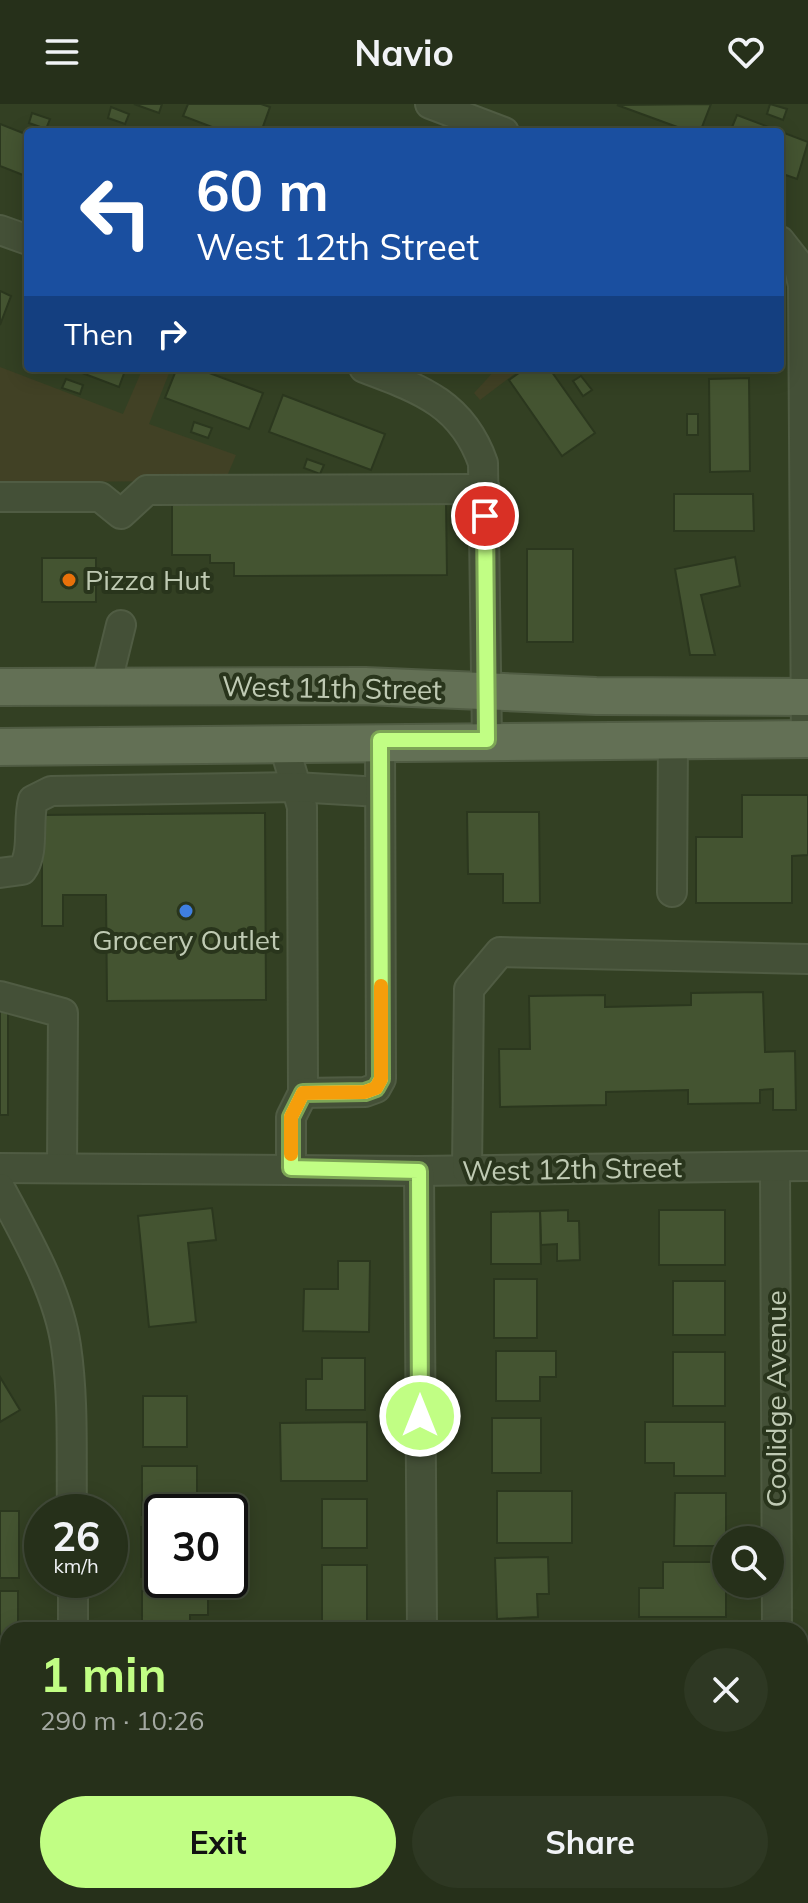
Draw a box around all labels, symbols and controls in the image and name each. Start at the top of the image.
icon: menu [40,30,84,74]
text: Navio [354,30,454,75]
icon: heart [724,30,768,74]
text: 60 m [196,155,329,225]
icon: left [64,160,168,264]
text: West 12th Street [196,224,479,269]
icon: right [150,312,194,356]
text: Then [64,315,134,353]
pin [451,482,519,550]
icon: arrive [463,494,507,538]
place label: Pizza Hut [85,562,211,597]
marker: Pizza Hut [60,571,78,589]
street label: West 11th Street [222,668,443,707]
marker: Grocery Outlet [177,902,195,920]
place label: Grocery Outlet [92,922,280,957]
street label: West 12th Street [462,1149,683,1188]
street label: Coolidge Avenue [758,1290,793,1508]
position arrow [378,1374,462,1458]
speed limit sign: 30 [144,1494,248,1598]
text: 26 [52,1511,100,1561]
map controls [712,1526,784,1598]
button: search [712,1526,784,1598]
text: km/h [53,1553,99,1578]
text: 1 min [40,1644,167,1704]
button: close [684,1648,768,1732]
text: 290 m · 10:26 [40,1704,204,1737]
button: Exit [40,1796,396,1888]
button: Share [412,1796,768,1888]

